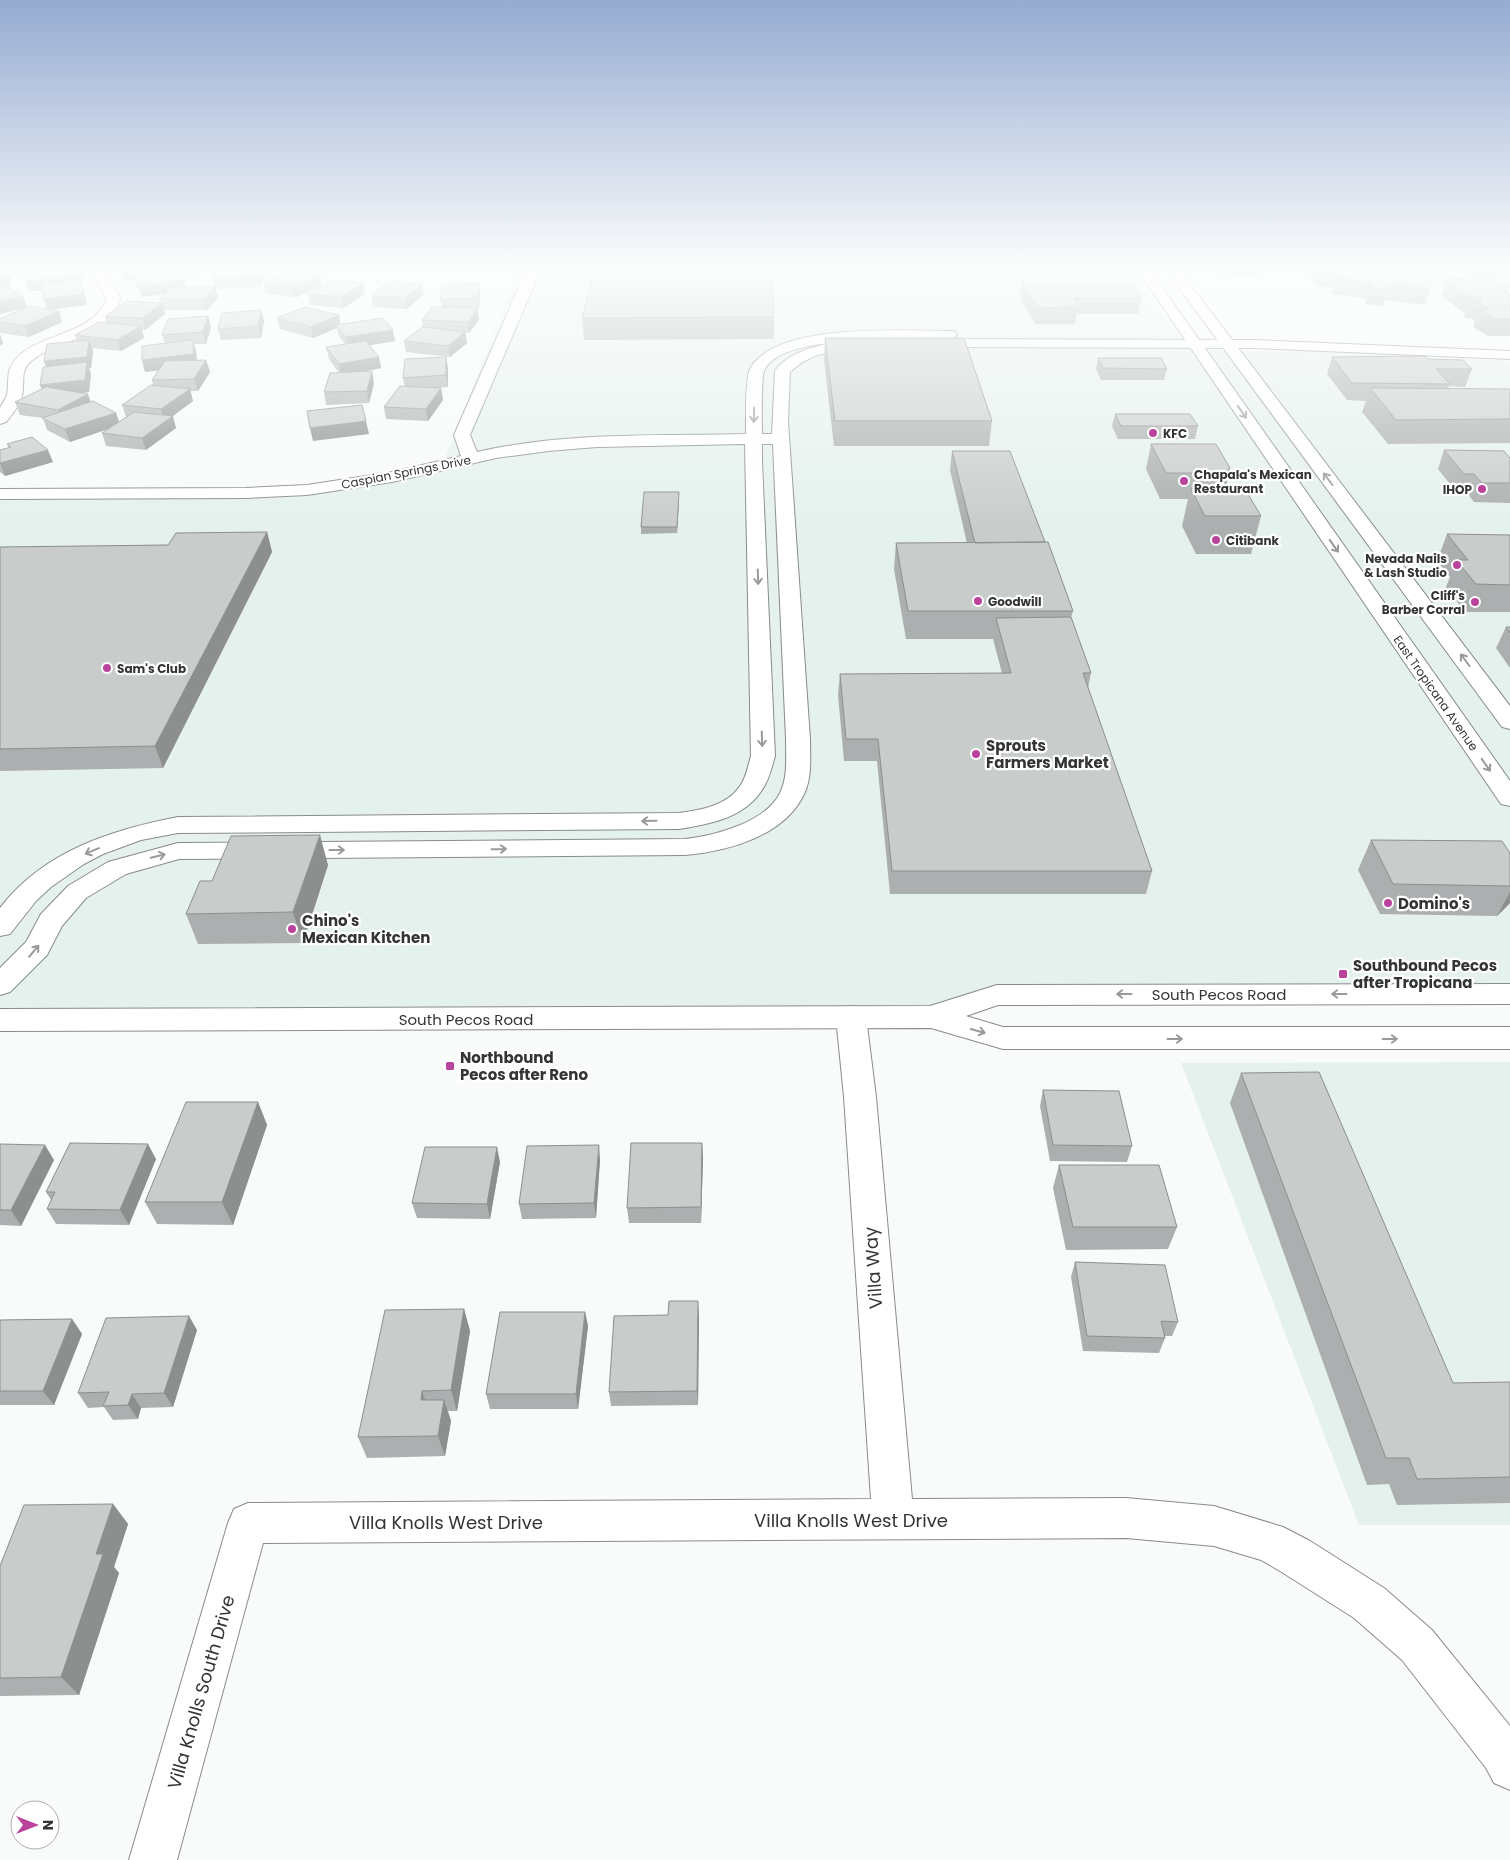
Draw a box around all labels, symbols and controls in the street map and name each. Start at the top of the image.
one-way arrow [1237,405,1247,419]
one-way arrow [749,406,758,422]
place label: KFC [1163,425,1187,442]
marker: KFC [1147,427,1159,439]
street label: Caspian Springs Drive [340,451,472,493]
place label: Chapala's Mexican Restaurant [1194,466,1312,497]
one-way arrow [1323,472,1333,486]
marker: Chapala's Mexican Restaurant [1178,475,1190,487]
place label: IHOP [1443,481,1473,498]
marker: IHOP [1476,483,1488,495]
place label: Citibank [1226,532,1279,549]
marker: Citibank [1210,534,1222,546]
one-way arrow [1329,538,1339,552]
place label: Nevada Nails & Lash Studio [1364,550,1447,581]
marker: Nevada Nails & Lash Studio [1451,559,1463,571]
one-way arrow [753,569,762,585]
place label: Cliff's Barber Corral [1382,587,1465,618]
place label: Goodwill [988,593,1042,610]
marker: Goodwill [972,595,984,607]
marker: Cliff's Barber Corral [1469,596,1481,608]
street label: East Tropicana Avenue [1390,632,1482,754]
one-way arrow [1459,653,1470,666]
place label: Sam's Club [117,660,186,677]
marker: Sam's Club [101,662,113,674]
one-way arrow [757,731,767,747]
place label: Sprouts Farmers Market [986,735,1109,773]
marker: Sprouts Farmers Market [970,748,982,760]
one-way arrow [1481,758,1491,772]
one-way arrow [642,816,658,826]
one-way arrow [491,844,507,854]
one-way arrow [328,845,345,855]
one-way arrow [85,847,100,856]
one-way arrow [149,851,165,860]
place label: Domino's [1398,893,1470,914]
marker: Domino's [1382,897,1394,909]
place label: Chino's Mexican Kitchen [302,910,430,948]
marker: Chino's Mexican Kitchen [286,923,298,935]
one-way arrow [28,944,40,957]
place label: Southbound Pecos after Tropicana [1353,955,1497,993]
marker: Southbound Pecos after Tropicana [1337,968,1349,980]
street label: South Pecos Road [1152,984,1286,1005]
one-way arrow [1116,989,1132,999]
one-way arrow [1331,989,1348,999]
street label: South Pecos Road [399,1009,533,1030]
one-way arrow [970,1026,986,1036]
one-way arrow [1166,1034,1182,1044]
one-way arrow [1381,1034,1397,1044]
place label: Northbound Pecos after Reno [460,1047,588,1085]
marker: Northbound Pecos after Reno [444,1060,456,1072]
street label: Villa Way [858,1226,888,1310]
street label: Villa Knolls West Drive [754,1508,948,1533]
street label: Villa Knolls West Drive [349,1510,543,1535]
street label: Villa Knolls South Drive [161,1592,241,1792]
north arrow [10,1800,60,1850]
text: N [38,1820,58,1830]

